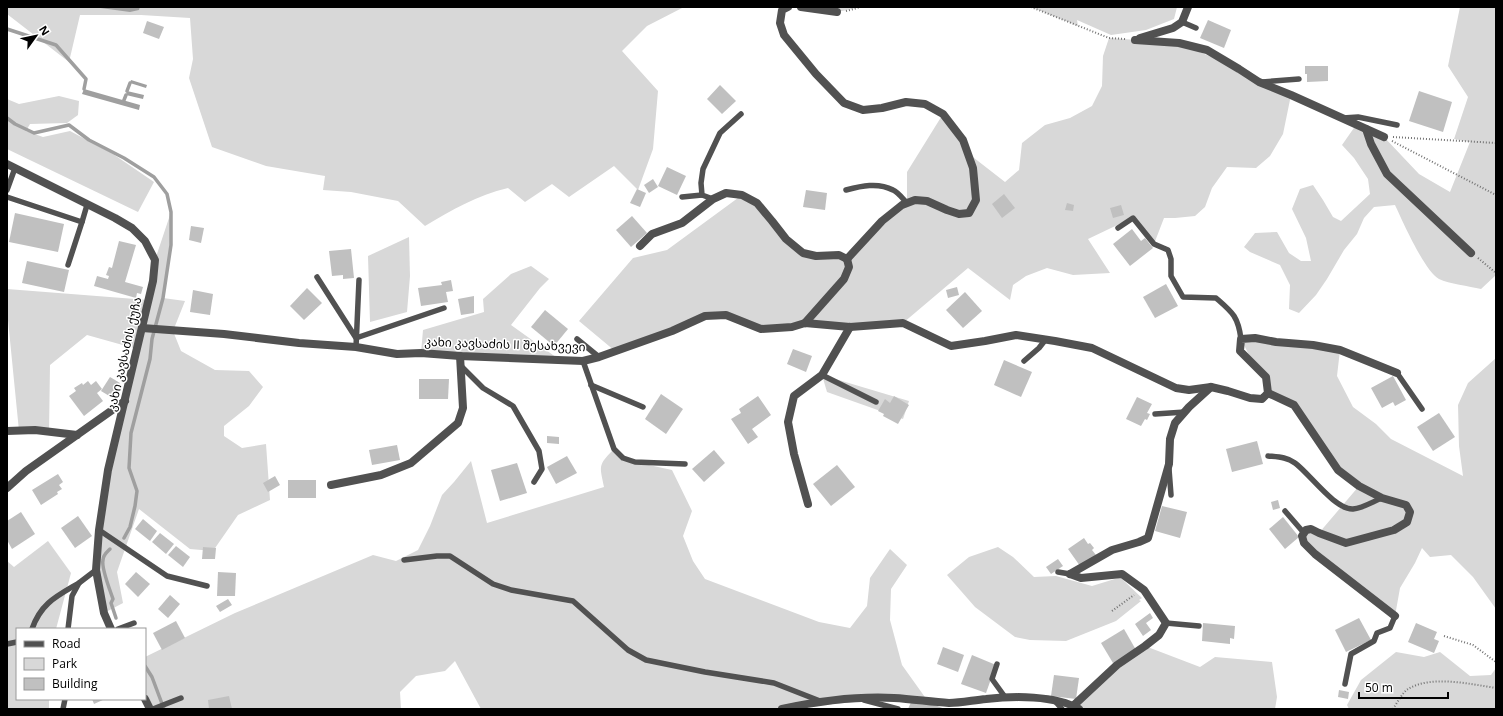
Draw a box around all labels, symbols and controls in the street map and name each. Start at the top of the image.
north arrow [16,16,56,56]
text: N [36,22,54,38]
street label: კახი კავსაძის ქუჩა [103,295,145,413]
street label: კახი კავსაძის II შესახვევი [424,333,586,355]
legend [16,628,146,700]
text: Road [52,635,81,652]
text: Park [52,655,78,672]
scale bar [1359,674,1448,700]
text: Building [52,675,98,692]
text: 50 m [1365,679,1393,696]

